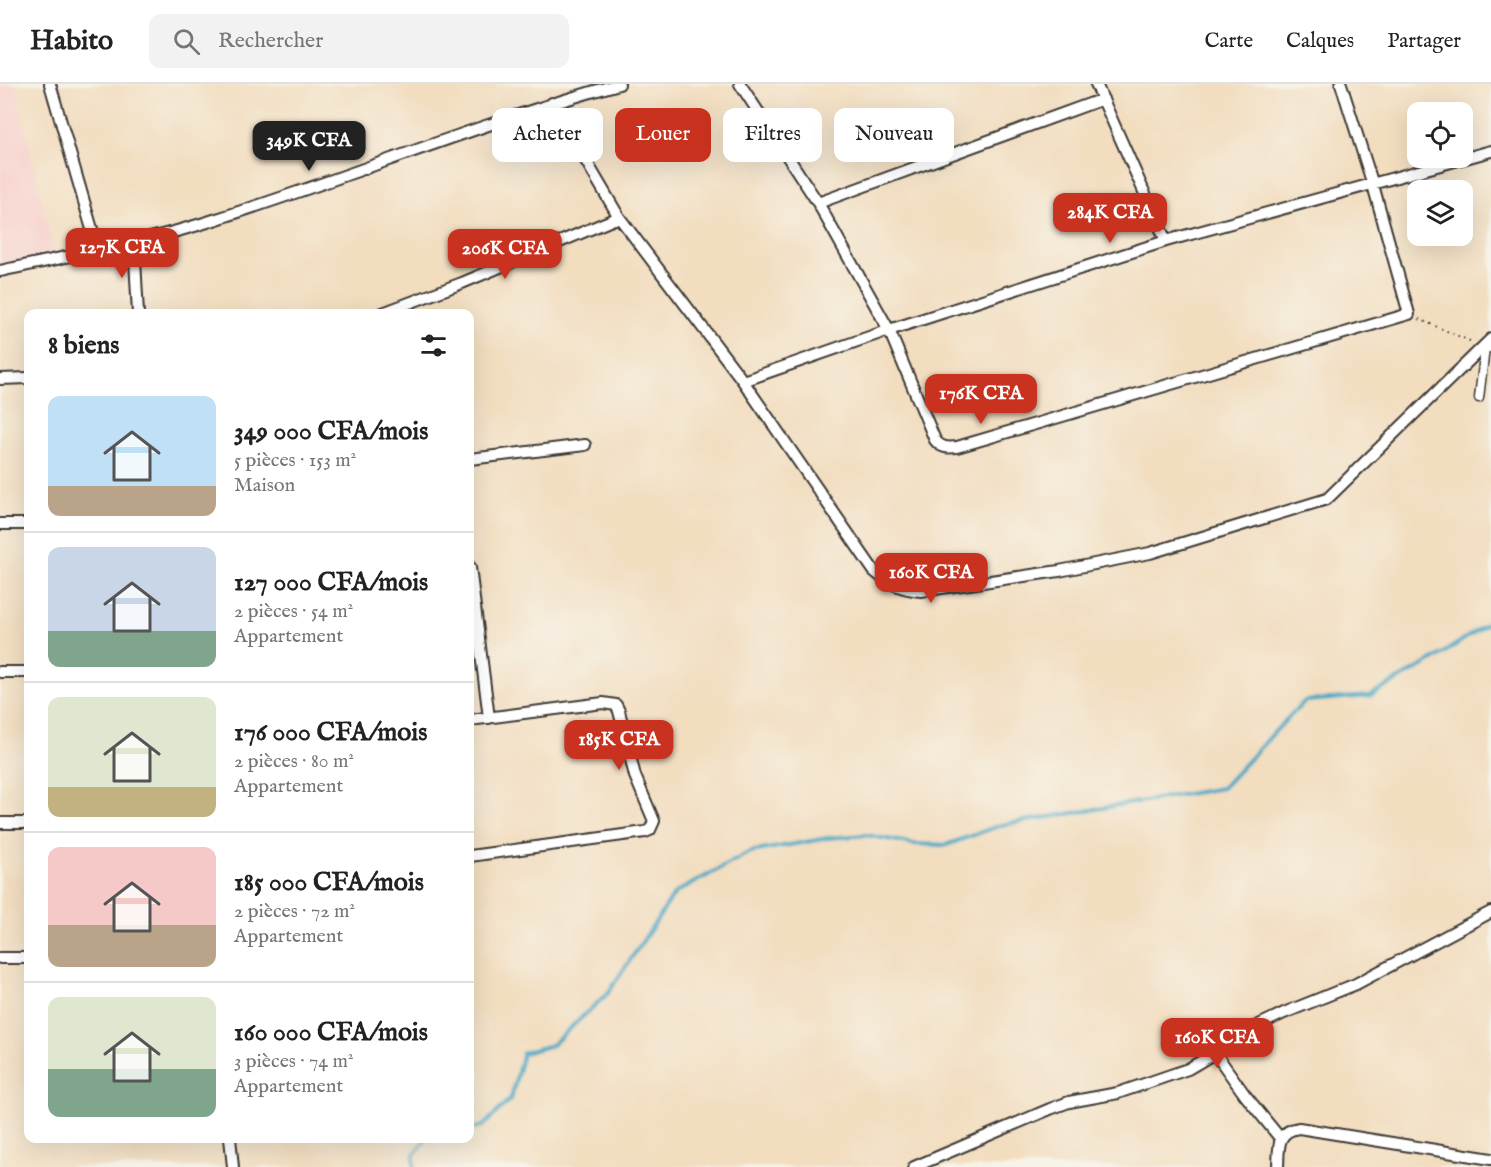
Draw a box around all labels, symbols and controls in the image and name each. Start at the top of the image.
search box [149,14,569,68]
text: Habito [30,24,113,59]
icon: search [170,25,203,58]
text: Rechercher [218,27,323,55]
text: Carte [1204,28,1253,55]
text: Calques [1286,28,1354,55]
text: Partager [1387,28,1461,55]
map controls [1407,102,1473,246]
button: locate [1407,102,1473,168]
chip: Acheter [492,108,603,162]
chip: Louer [615,108,711,162]
chip: Filtres [723,108,822,162]
chip: Nouveau [834,108,954,162]
pin: 349K CFA [247,121,371,172]
text: 349K CFA [267,128,351,153]
button: layers [1407,180,1473,246]
pin: 284K CFA [1048,193,1172,244]
text: 284K CFA [1067,200,1153,225]
pin: 127K CFA [60,228,184,279]
pin: 206K CFA [443,229,567,280]
text: 127K CFA [80,235,164,260]
text: 206K CFA [462,236,548,261]
text: 8 biens [48,329,119,362]
icon: filters [417,329,450,362]
pin: 176K CFA [919,374,1043,425]
text: 176K CFA [939,381,1023,406]
text: 349 000 CFA/mois [234,415,428,448]
icon: home [96,420,168,492]
text: 5 pièces · 153 m² [234,448,356,473]
text: Maison [234,473,295,498]
pin: 160K CFA [869,553,993,604]
text: 160K CFA [889,560,973,585]
text: 127 000 CFA/mois [234,566,428,599]
icon: home [96,571,168,643]
text: 2 pièces · 54 m² [234,599,353,624]
text: Appartement [234,624,343,649]
text: 176 000 CFA/mois [234,716,427,749]
pin: 185K CFA [557,720,681,771]
icon: home [96,721,168,793]
text: 185K CFA [578,727,660,752]
text: 2 pièces · 80 m² [234,749,354,774]
text: Appartement [234,774,343,799]
text: 185 000 CFA/mois [234,866,424,899]
icon: home [96,871,168,943]
text: 2 pièces · 72 m² [234,899,355,924]
text: Appartement [234,924,343,949]
text: 160 000 CFA/mois [234,1016,428,1049]
pin: 160K CFA [1155,1018,1279,1069]
icon: home [96,1021,168,1093]
text: 160K CFA [1175,1025,1259,1050]
text: 3 pièces · 74 m² [234,1049,353,1074]
text: Appartement [234,1074,343,1099]

